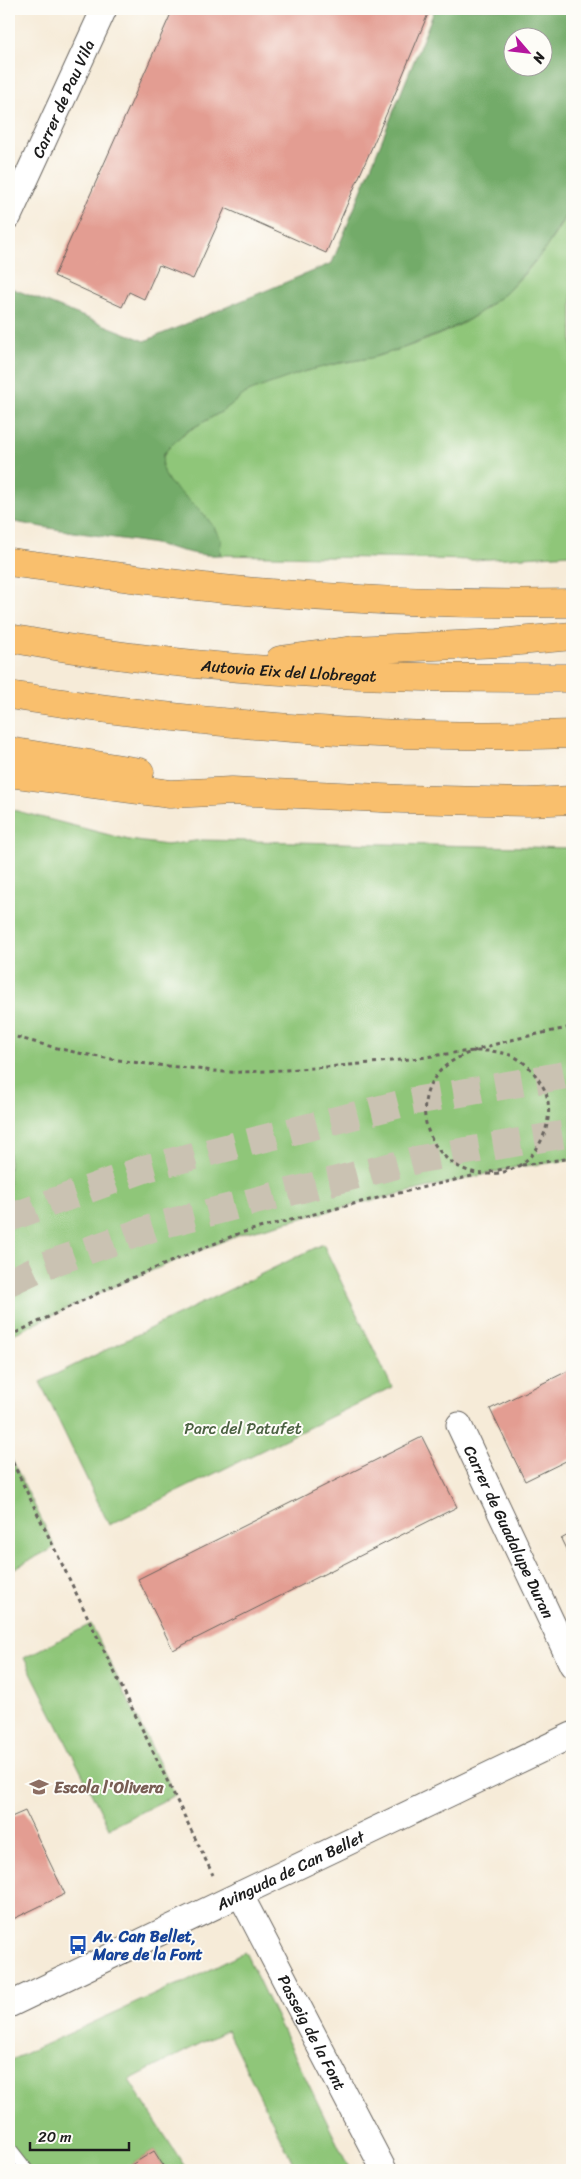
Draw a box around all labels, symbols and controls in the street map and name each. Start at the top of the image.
north arrow [504,28,554,78]
street label: Carrer de Pau Vila [23,35,103,163]
text: N [526,47,553,68]
street label: Autovia Eix del Llobregat [199,651,377,691]
park label: Parc del Patufet [184,1414,302,1443]
street label: Carrer de Guadalupe Duran [455,1440,562,1624]
place label: Escola l'Olivera [54,1773,164,1802]
school or university icon: Escola l'Olivera [28,1776,50,1798]
street label: Avinguda de Can Bellet [210,1822,370,1919]
place label: Av. Can Bellet, Mare de la Font [92,1922,203,1969]
bus stop icon: Av. Can Bellet, Mare de la Font [67,1934,89,1956]
street label: Passeig de la Font [269,1969,354,2096]
scale bar [30,2119,129,2151]
text: 20 m [38,2124,72,2150]

